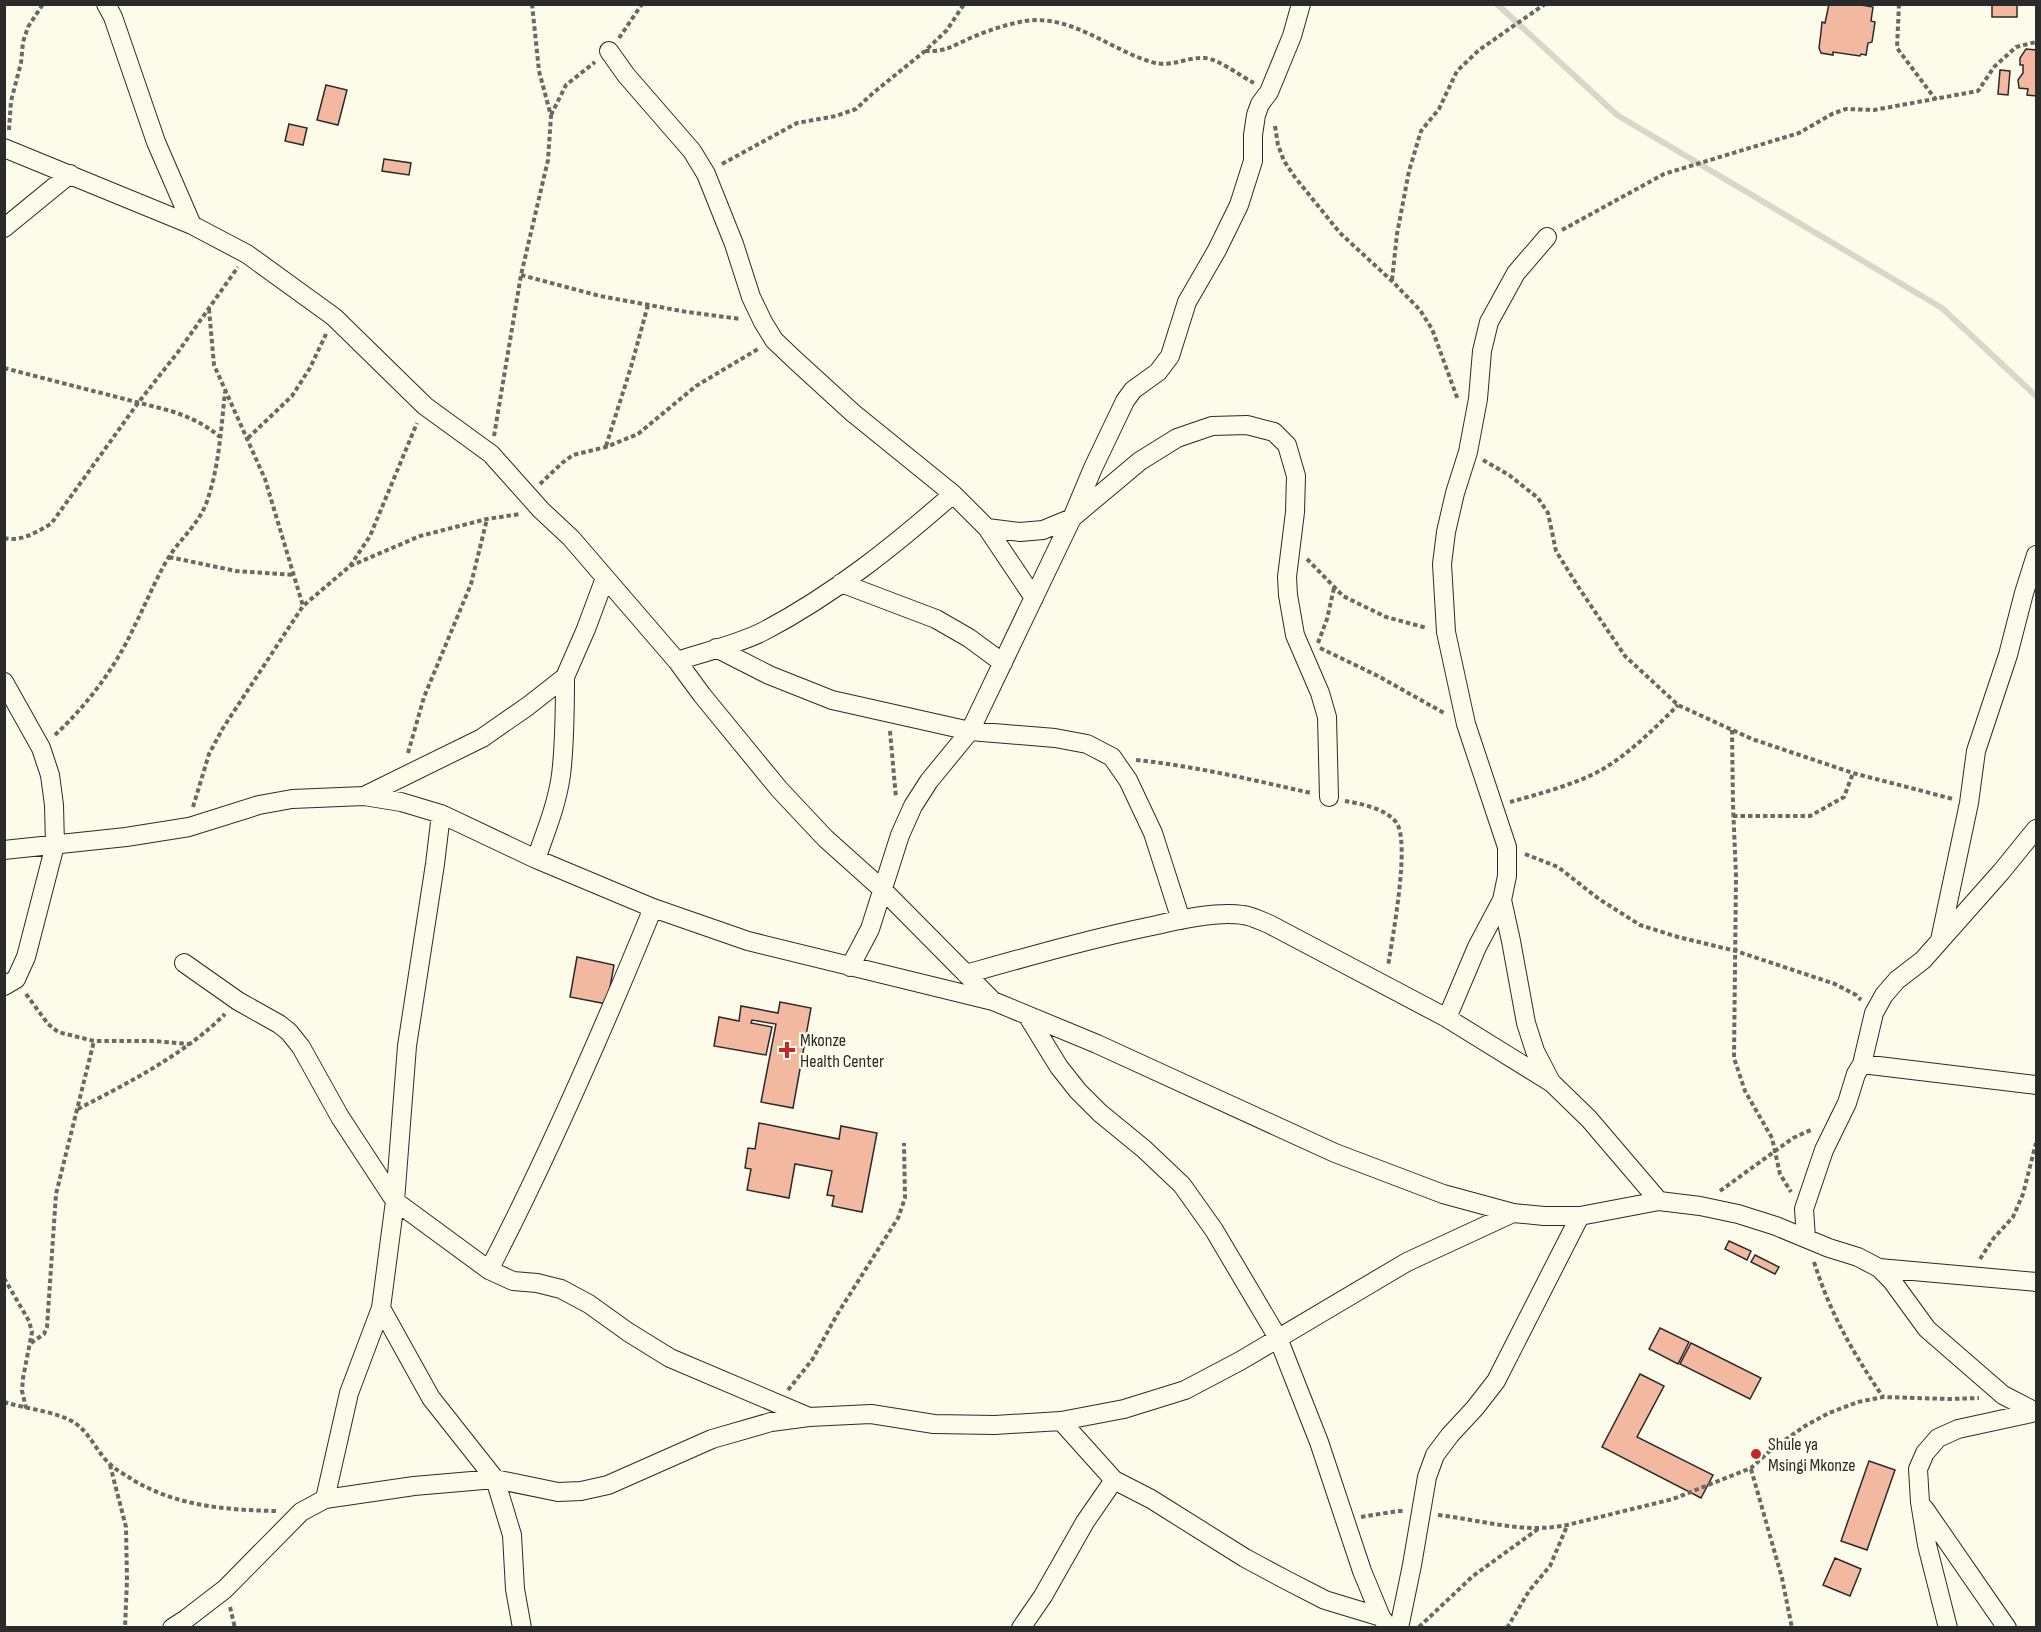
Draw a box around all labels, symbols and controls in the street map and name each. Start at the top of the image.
place label: Mkonze Health Center [800,1030,884,1072]
marker: Mkonze Health Center [778,1041,796,1059]
place label: Shule ya Msingi Mkonze [1768,1434,1856,1476]
marker: Shule ya Msingi Mkonze [1749,1447,1763,1461]

